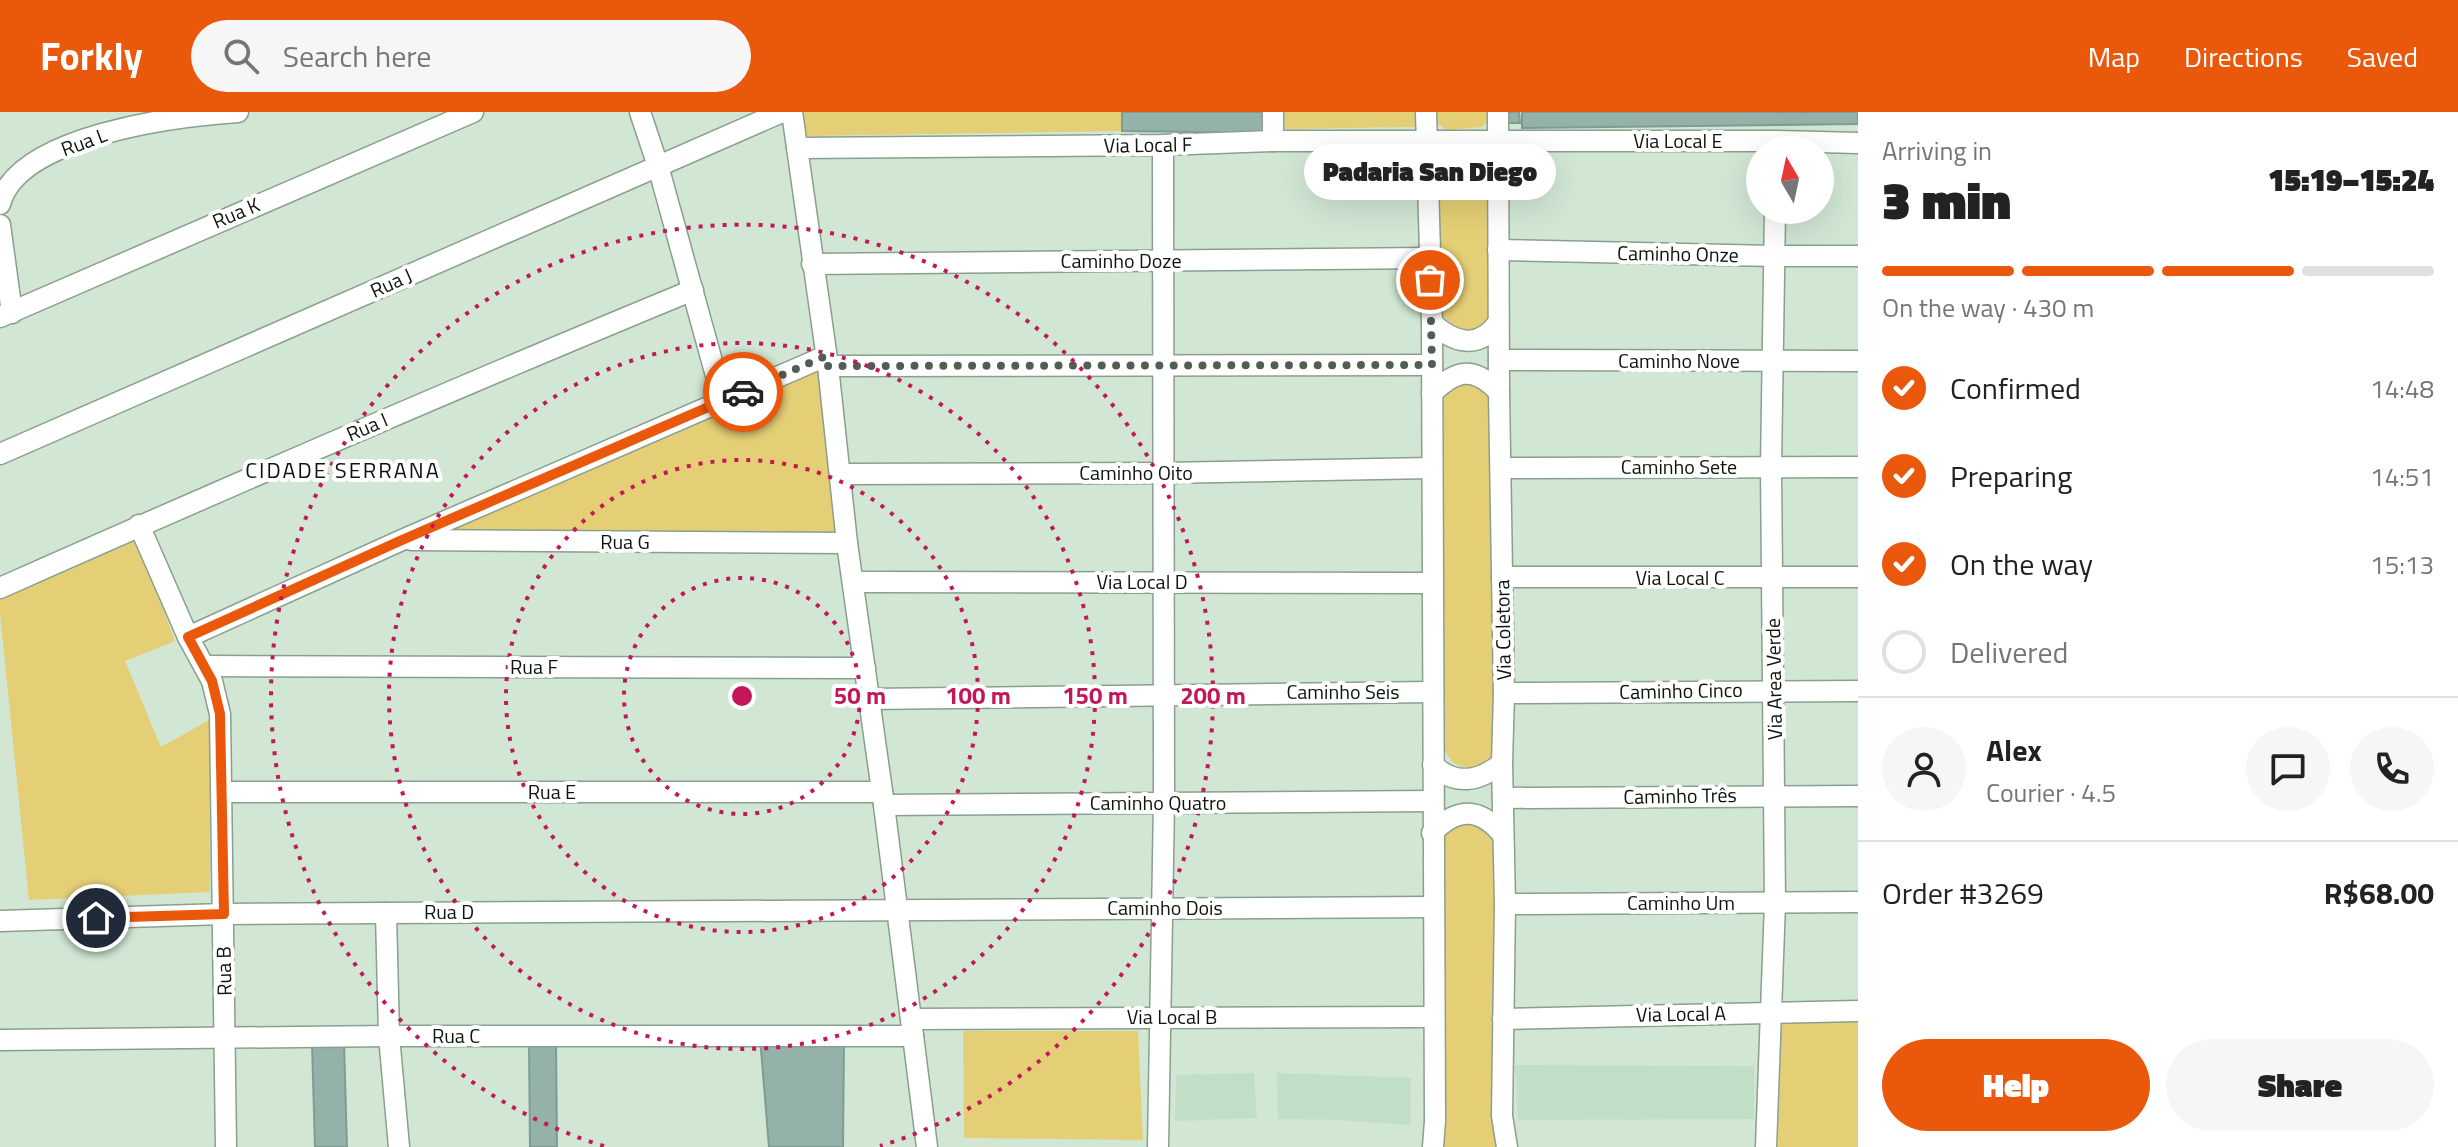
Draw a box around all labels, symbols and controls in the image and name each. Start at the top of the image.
search box [191,20,751,92]
text: Forkly [40,27,143,85]
text: Search here [283,33,432,79]
icon: search [219,34,263,78]
text: Map [2088,35,2140,78]
text: Directions [2184,35,2303,78]
text: Saved [2347,35,2418,78]
street label: Rua L [56,119,112,164]
street label: Via Local E [1633,125,1723,156]
street label: Via Local F [1103,128,1193,161]
text: Arriving in [1882,131,1992,170]
north arrow [1746,136,1834,224]
map controls [1746,136,1834,224]
callout: Padaria San Diego [1304,144,1556,200]
text: Padaria San Diego [1323,152,1537,191]
text: 15:19–15:24 [2268,157,2434,203]
text: 3 min [1882,160,2011,239]
street label: Rua K [207,189,265,236]
street label: Caminho Onze [1617,237,1739,270]
street label: Caminho Doze [1061,245,1181,276]
pin [1396,246,1464,314]
icon: bag [1408,258,1452,302]
street label: Rua J [365,260,417,305]
text: On the way · 430 m [1882,288,2094,327]
street label: Caminho Nove [1618,345,1740,376]
courier [703,352,783,432]
text: Confirmed [1950,365,2081,411]
icon: check [1882,366,1926,410]
text: 14:48 [2370,369,2434,408]
icon: car [721,370,765,414]
street label: Rua I [341,404,392,449]
street label: Caminho Sete [1621,451,1737,482]
district label: CIDADE SERRANA [245,453,441,487]
text: Preparing [1950,453,2072,499]
icon: check [1882,454,1926,498]
street label: Caminho Oito [1079,457,1193,488]
text: 14:51 [2370,457,2434,496]
street label: Rua G [600,526,650,557]
text: On the way [1950,541,2093,587]
icon: check [1882,542,1926,586]
text: 15:13 [2370,545,2434,584]
street label: Via Local C [1635,562,1725,593]
street label: Via Local D [1096,566,1188,597]
street label: Via Coletora [1486,579,1519,681]
street label: Via Area Verde [1757,618,1790,740]
text: Delivered [1950,629,2068,675]
street label: Rua F [510,651,558,682]
street label: Caminho Cinco [1619,674,1743,707]
street label: Caminho Seis [1286,676,1400,707]
text: 50 m [834,677,886,713]
text: 100 m [945,677,1011,713]
text: 150 m [1062,677,1128,713]
text: 200 m [1180,677,1246,713]
centre of rings [728,682,756,710]
button: person [1882,727,1966,811]
text: Alex [1986,727,2042,773]
button: chat [2246,727,2330,811]
button: phone [2350,727,2434,811]
text: Courier · 4.5 [1986,773,2116,812]
street label: Rua E [528,776,576,807]
street label: Caminho Três [1623,779,1737,812]
street label: Caminho Quatro [1090,787,1226,818]
text: Order #3269 [1882,870,2044,916]
text: R$68.00 [2324,870,2434,916]
pin [62,884,130,952]
street label: Caminho Um [1627,887,1735,918]
street label: Caminho Dois [1107,892,1223,923]
icon: home [74,896,118,940]
street label: Rua D [424,896,474,927]
street label: Rua B [208,946,239,996]
street label: Via Local A [1636,997,1726,1030]
street label: Via Local B [1127,1001,1217,1032]
street label: Rua C [432,1020,480,1051]
button: Help [1882,1039,2150,1131]
button: Share [2166,1039,2434,1131]

